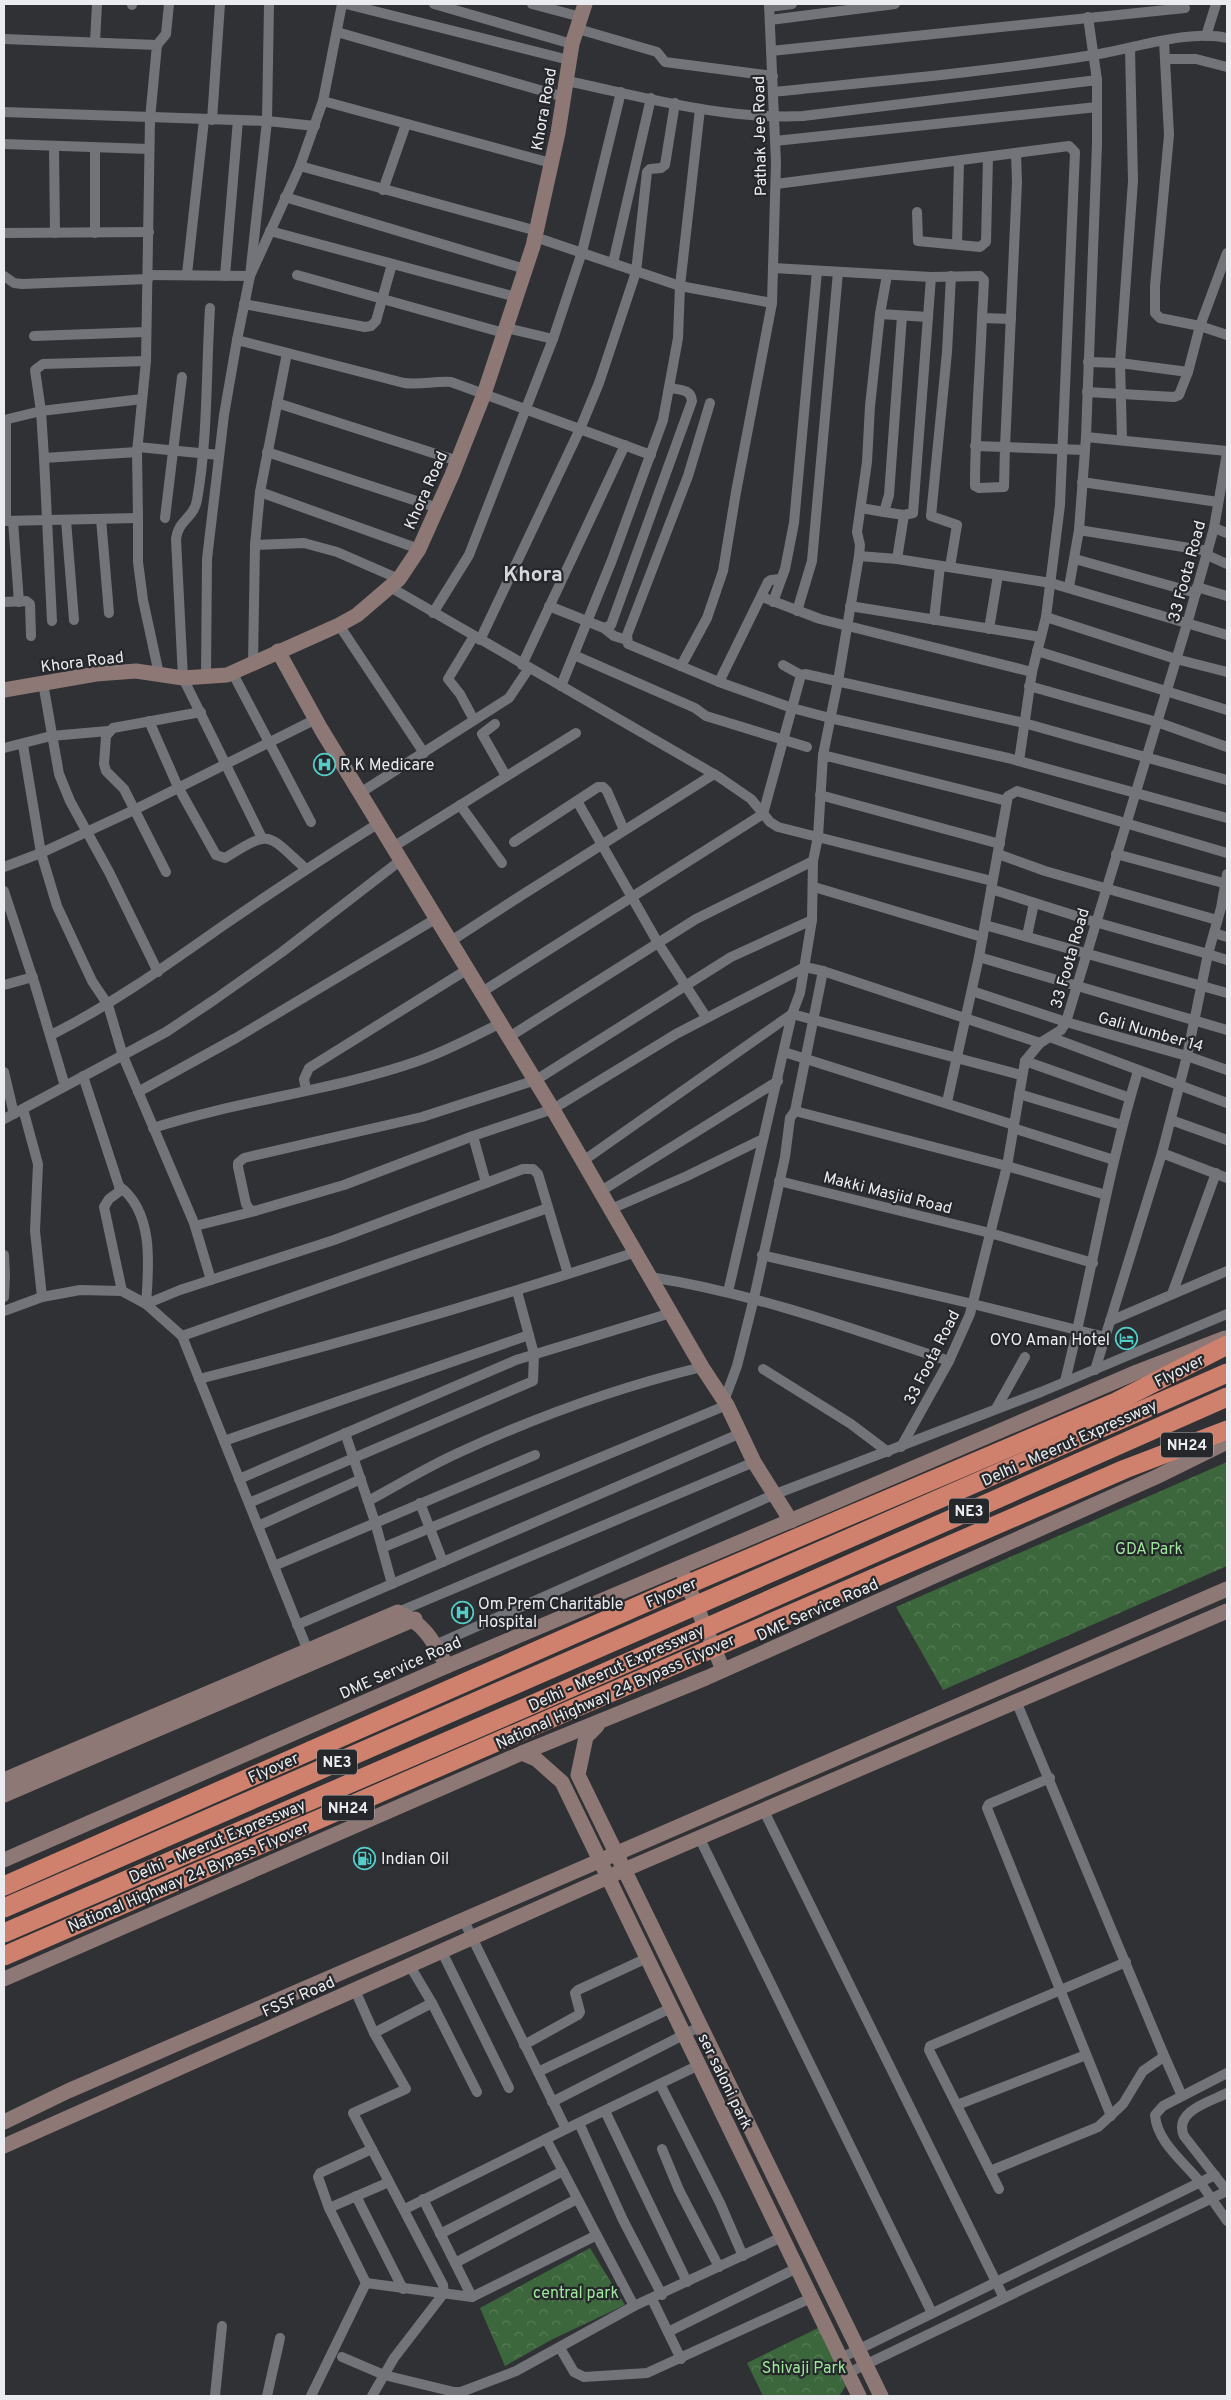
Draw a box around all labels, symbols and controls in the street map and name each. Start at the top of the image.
street label: Khora Road [528,66,562,152]
street label: Pathak Jee Road [750,76,772,196]
street label: Khora Road [401,448,453,533]
street label: 33 Foota Road [1165,519,1211,624]
district label: Khora [503,562,563,589]
street label: Khora Road [39,648,125,678]
hospital icon: R K Medicare [312,752,336,776]
place label: R K Medicare [340,756,434,776]
street label: 33 Foota Road [1047,906,1095,1011]
street label: Gali Number 14 [1095,1008,1206,1058]
street label: Makki Masjid Road [821,1168,954,1220]
street label: 33 Foota Road [900,1307,965,1409]
hotel icon: OYO Aman Hotel [1114,1327,1138,1351]
place label: OYO Aman Hotel [990,1331,1110,1351]
street label: Flyover [1152,1351,1208,1393]
street label: Delhi - Meerut Expressway [979,1396,1161,1492]
road number: NH24 [1161,1432,1213,1458]
road number: NE3 [949,1498,989,1524]
park label: GDA Park [1115,1540,1183,1560]
street label: Flyover [643,1574,700,1614]
street label: DME Service Road [754,1575,882,1647]
place label: Om Prem Charitable Hospital [478,1595,623,1633]
hospital icon: Om Prem Charitable Hospital [450,1600,474,1624]
street label: Delhi - Meerut Expressway [526,1621,708,1717]
street label: National Highway 24 Bypass Flyover [493,1631,739,1755]
street label: DME Service Road [337,1633,465,1705]
street label: Flyover [245,1749,302,1789]
road number: NE3 [317,1750,357,1774]
street label: Delhi - Meerut Expressway [126,1795,309,1888]
road number: NH24 [322,1796,374,1820]
street label: National Highway 24 Bypass Flyover [65,1818,312,1938]
fuel station icon: Indian Oil [353,1846,377,1870]
place label: Indian Oil [381,1850,449,1870]
street label: FSSF Road [259,1973,338,2023]
street label: ser saloni park [692,2031,756,2133]
park label: central park [533,2284,619,2304]
park label: Shivaji Park [762,2359,846,2379]

